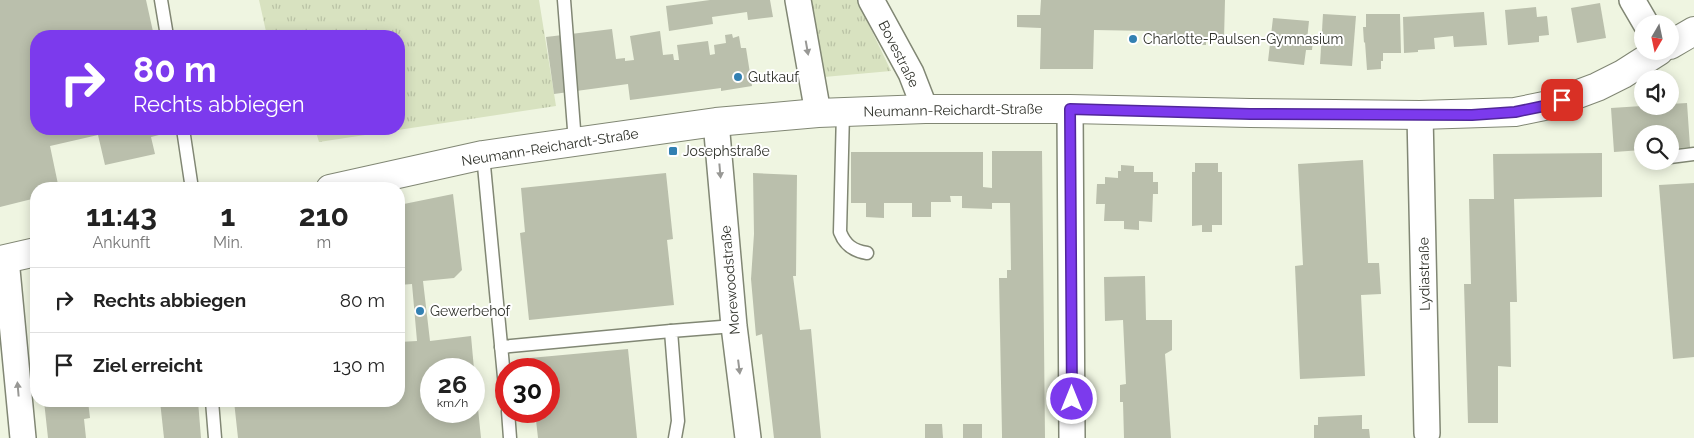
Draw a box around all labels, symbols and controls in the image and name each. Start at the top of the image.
north arrow [1634,15,1679,60]
map controls [1634,15,1679,170]
street label: Bovestraße [875,18,923,90]
place label: Charlotte-Paulsen-Gymnasium [1143,31,1343,47]
marker: Charlotte-Paulsen-Gymnasium [1127,33,1139,45]
one-way arrow [803,40,811,56]
text: 80 m [133,49,217,90]
icon: right [50,50,115,115]
place label: Gutkauf [748,69,800,85]
button: sound [1634,70,1679,115]
marker: Gutkauf [732,71,744,83]
pin [1541,79,1583,121]
icon: arrive [1548,86,1576,114]
text: Rechts abbiegen [133,91,305,117]
street label: Neumann-Reichardt-Straße [863,100,1043,120]
street label: Neumann-Reichardt-Straße [460,125,640,169]
button: search [1634,125,1679,170]
place label: Josephstraße [683,143,770,159]
marker: Josephstraße [667,145,679,157]
one-way arrow [716,163,724,179]
text: 11:43 [86,198,157,233]
text: 1 [220,198,235,233]
text: 210 [299,198,349,233]
street label: Morewoodstraße [717,225,743,335]
text: Ankunft [92,233,150,252]
text: Min. [213,233,243,252]
text: m [317,233,331,252]
street label: Lydiastraße [1415,237,1433,311]
icon: right [50,286,78,314]
text: Rechts abbiegen [93,289,246,311]
text: 80 m [340,289,385,311]
place label: Gewerbehof [430,303,512,319]
marker: Gewerbehof [414,305,426,317]
icon: arrive [50,351,78,379]
text: Ziel erreicht [93,354,203,376]
text: 130 m [333,354,385,376]
speed limit sign: 30 [495,358,560,423]
one-way arrow [735,359,743,375]
text: 26 [438,369,467,399]
position arrow [1045,372,1097,424]
one-way arrow [14,381,22,397]
text: km/h [437,396,468,410]

